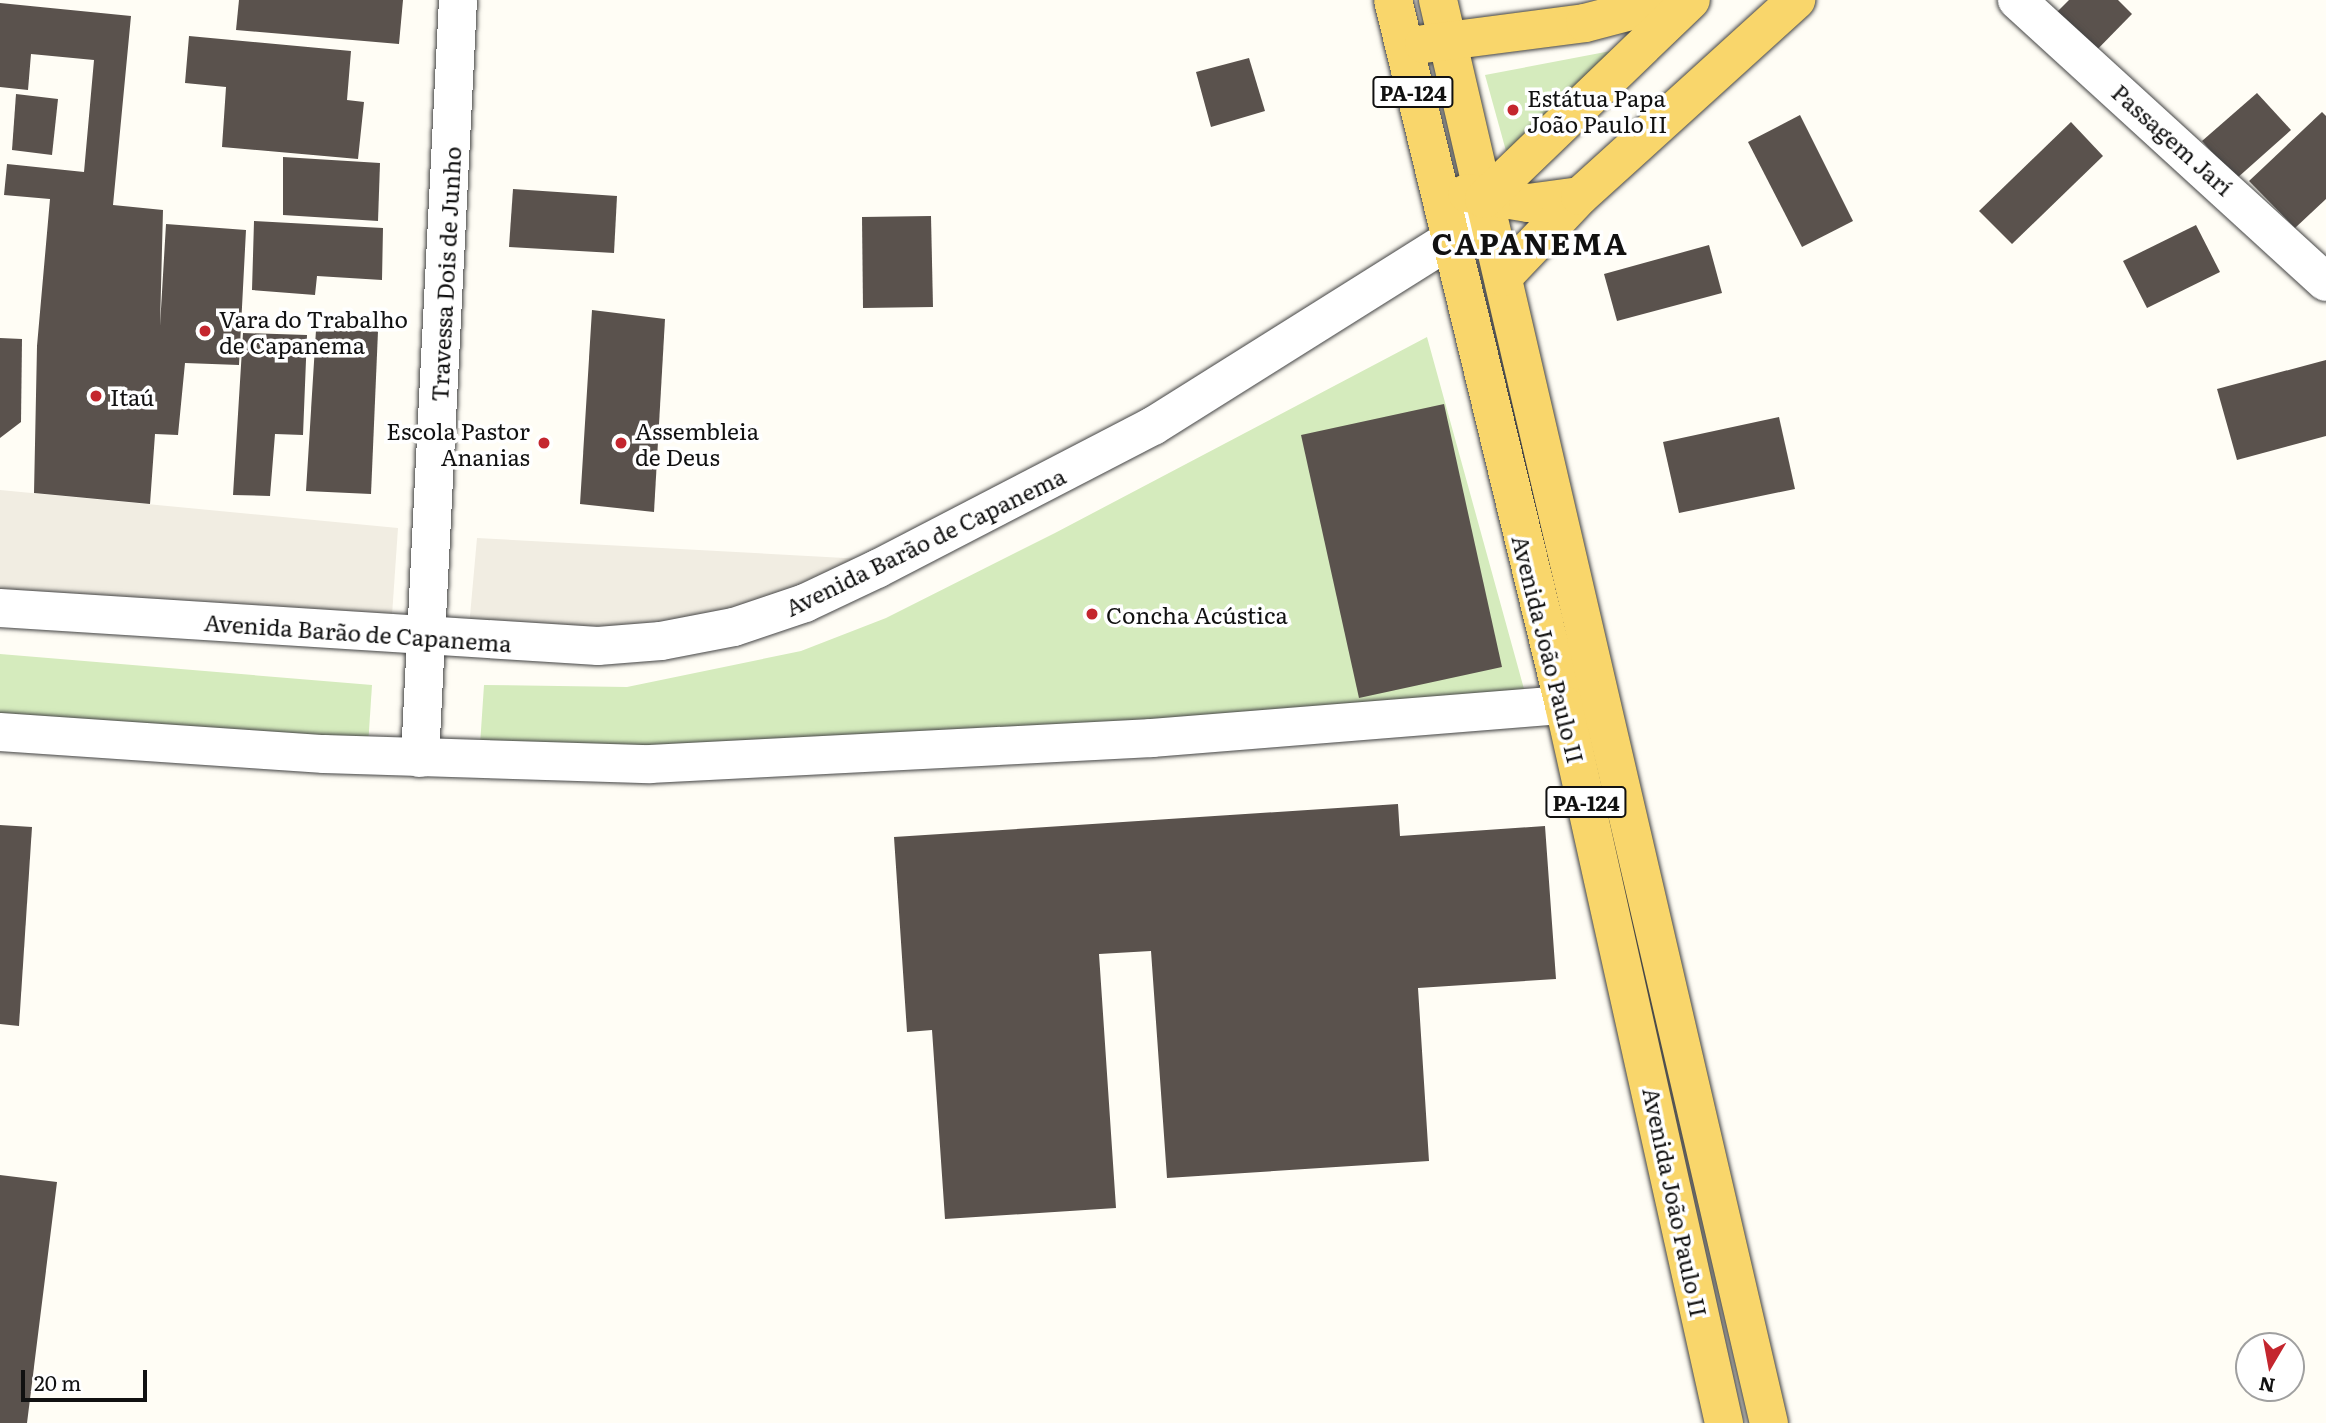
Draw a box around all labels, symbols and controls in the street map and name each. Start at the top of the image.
road number: PA-124 [1371,74,1455,110]
street label: Passagem Jarí [2107,78,2239,200]
place label: Estátua Papa João Paulo II [1527,83,1667,137]
marker: Estátua Papa João Paulo II [1505,102,1521,118]
street label: Travessa Dois de Junho [425,146,465,402]
district label: CAPANEMA [1432,224,1628,260]
place label: Vara do Trabalho de Capanema [219,304,408,358]
marker: Vara do Trabalho de Capanema [197,323,213,339]
place label: Itaú [110,382,154,410]
marker: Itaú [88,388,104,404]
place label: Escola Pastor Ananias [386,416,530,470]
place label: Assembleia de Deus [635,416,759,470]
marker: Escola Pastor Ananias [536,435,552,451]
marker: Assembleia de Deus [613,435,629,451]
street label: Avenida Barão de Capanema [780,461,1070,621]
street label: Avenida João Paulo II [1507,532,1591,766]
place label: Concha Acústica [1106,600,1288,628]
marker: Concha Acústica [1084,606,1100,622]
street label: Avenida Barão de Capanema [203,607,513,657]
road number: PA-124 [1544,784,1628,820]
street label: Avenida João Paulo II [1638,1085,1714,1319]
north arrow [2235,1332,2305,1402]
scale bar [24,1356,150,1400]
text: 20 m [34,1366,81,1397]
text: N [2256,1371,2277,1401]

